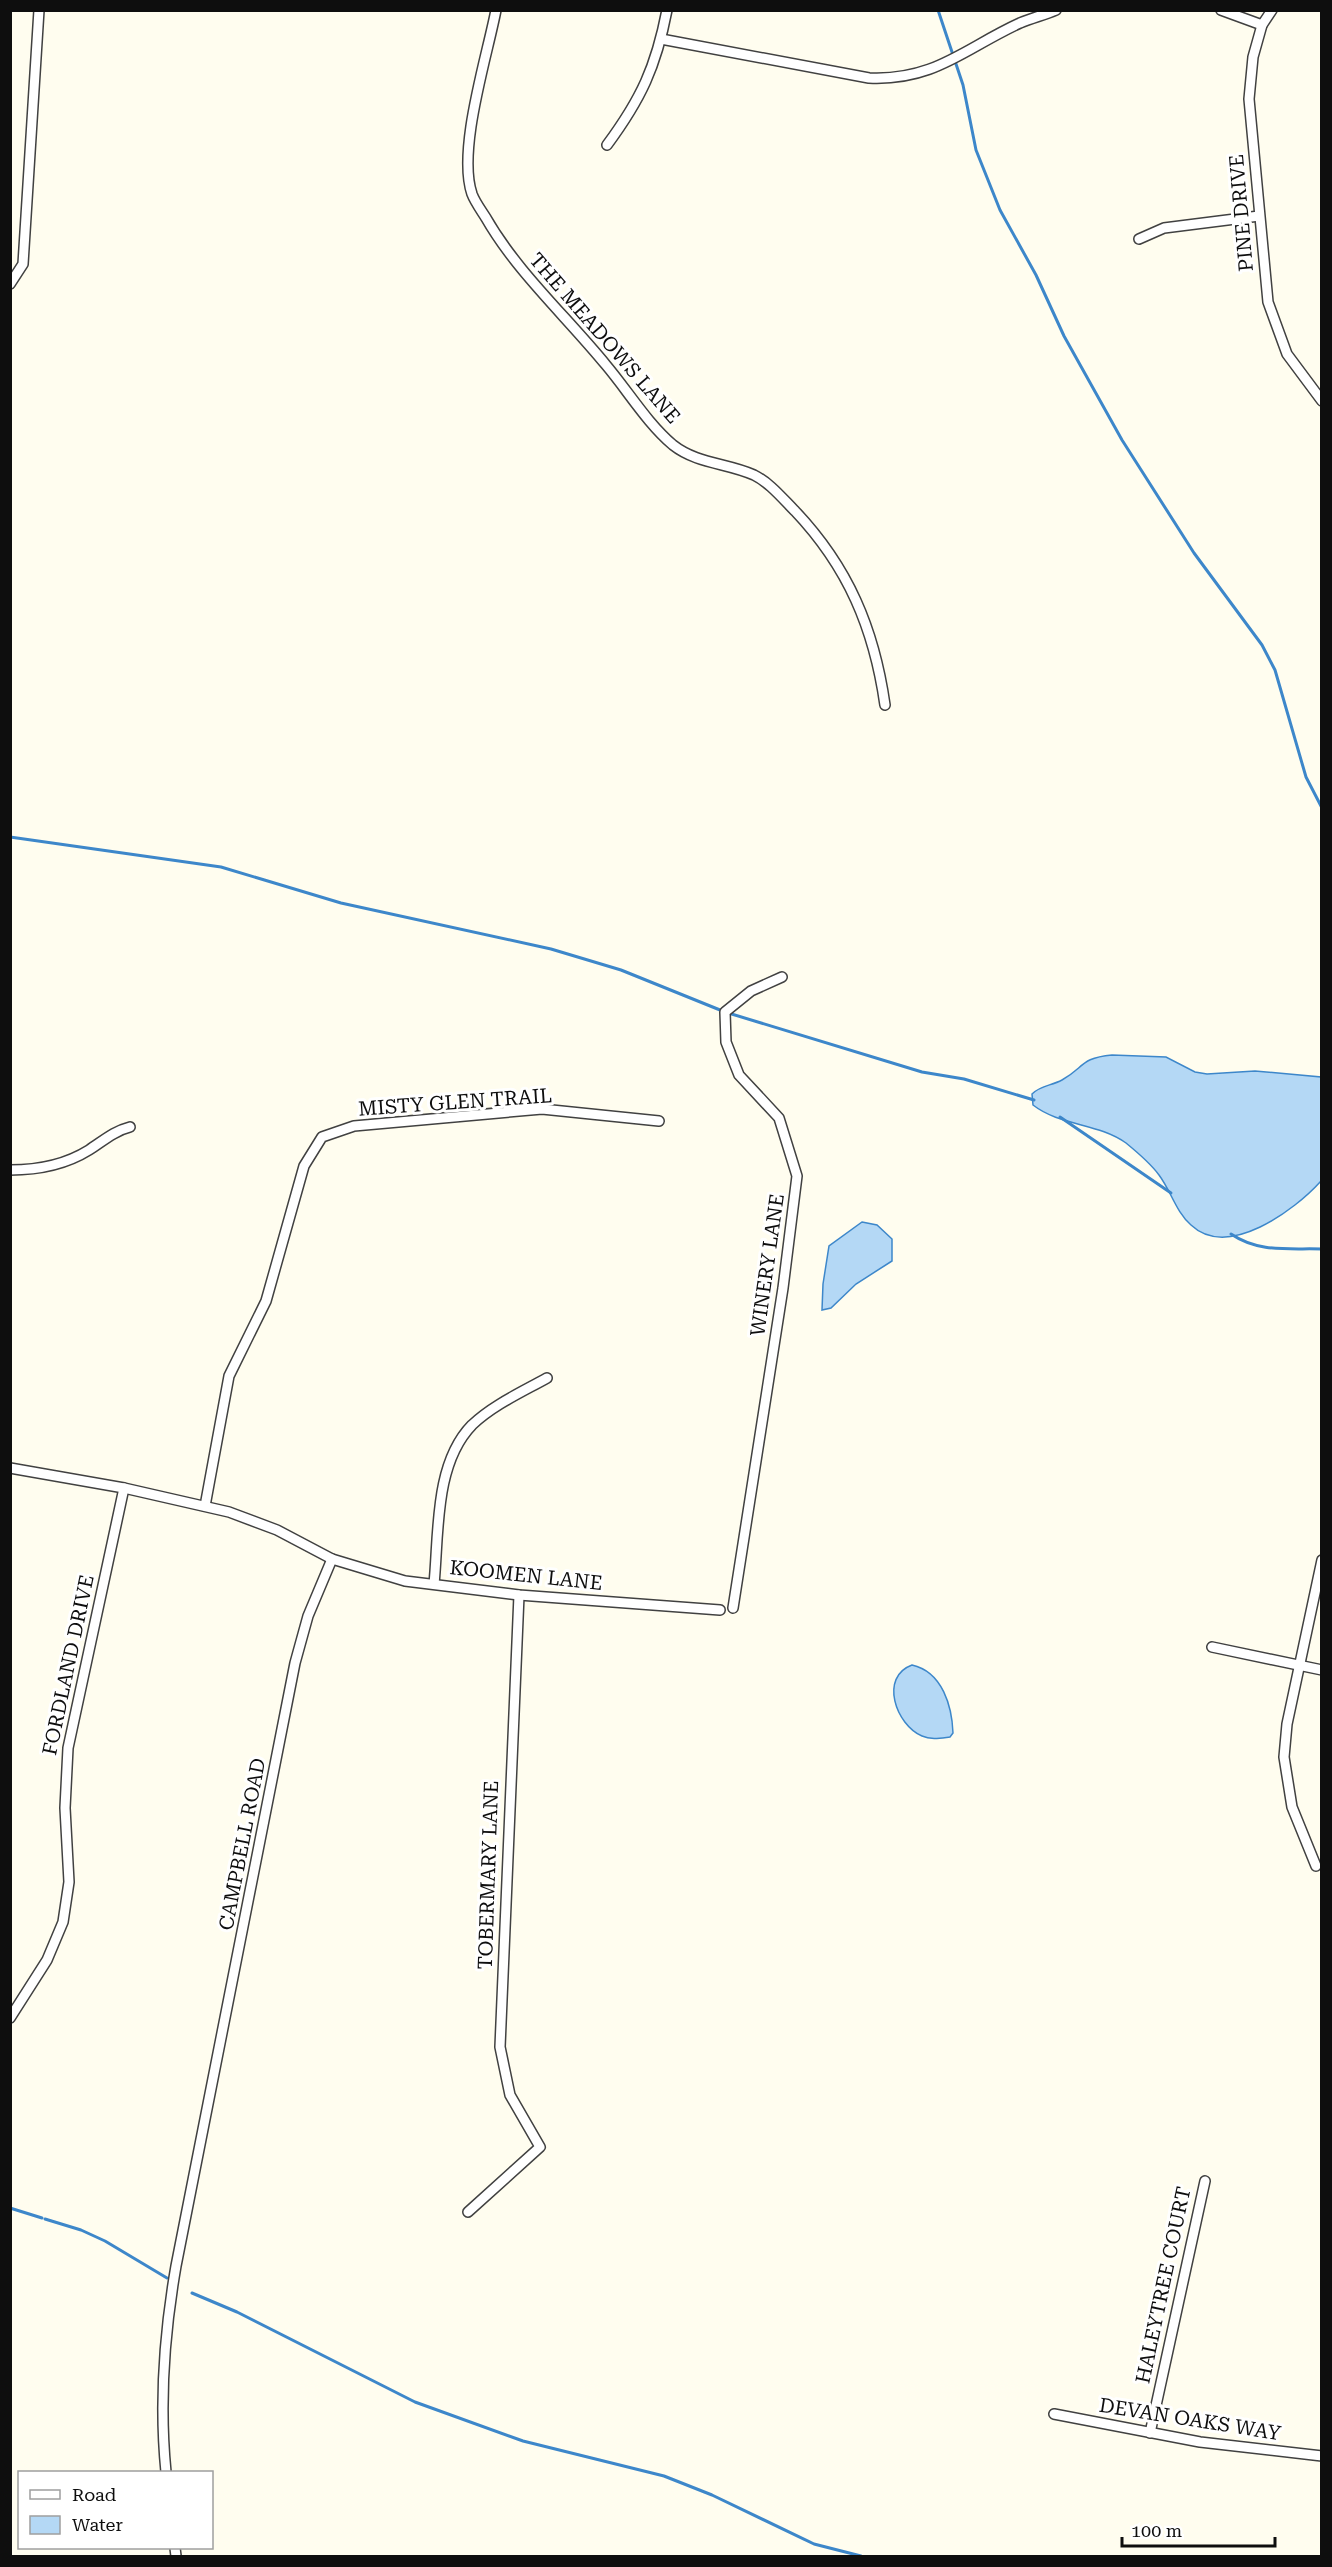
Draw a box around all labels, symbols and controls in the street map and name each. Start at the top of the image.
street label: PINE DRIVE [1224,153,1258,273]
street label: THE MEADOWS LANE [524,248,686,428]
street label: MISTY GLEN TRAIL [357,1083,553,1121]
street label: WINERY LANE [745,1192,789,1338]
street label: KOOMEN LANE [448,1555,604,1595]
street label: FORDLAND DRIVE [37,1573,99,1757]
street label: CAMPBELL ROAD [214,1756,270,1932]
street label: TOBERMARY LANE [473,1780,503,1970]
street label: HALEYTREE COURT [1130,2184,1196,2386]
street label: DEVAN OAKS WAY [1097,2393,1283,2445]
legend [18,2471,213,2549]
text: Road [72,2484,117,2505]
scale bar [1122,2510,1275,2548]
text: Water [72,2514,123,2535]
text: 100 m [1131,2520,1182,2541]

